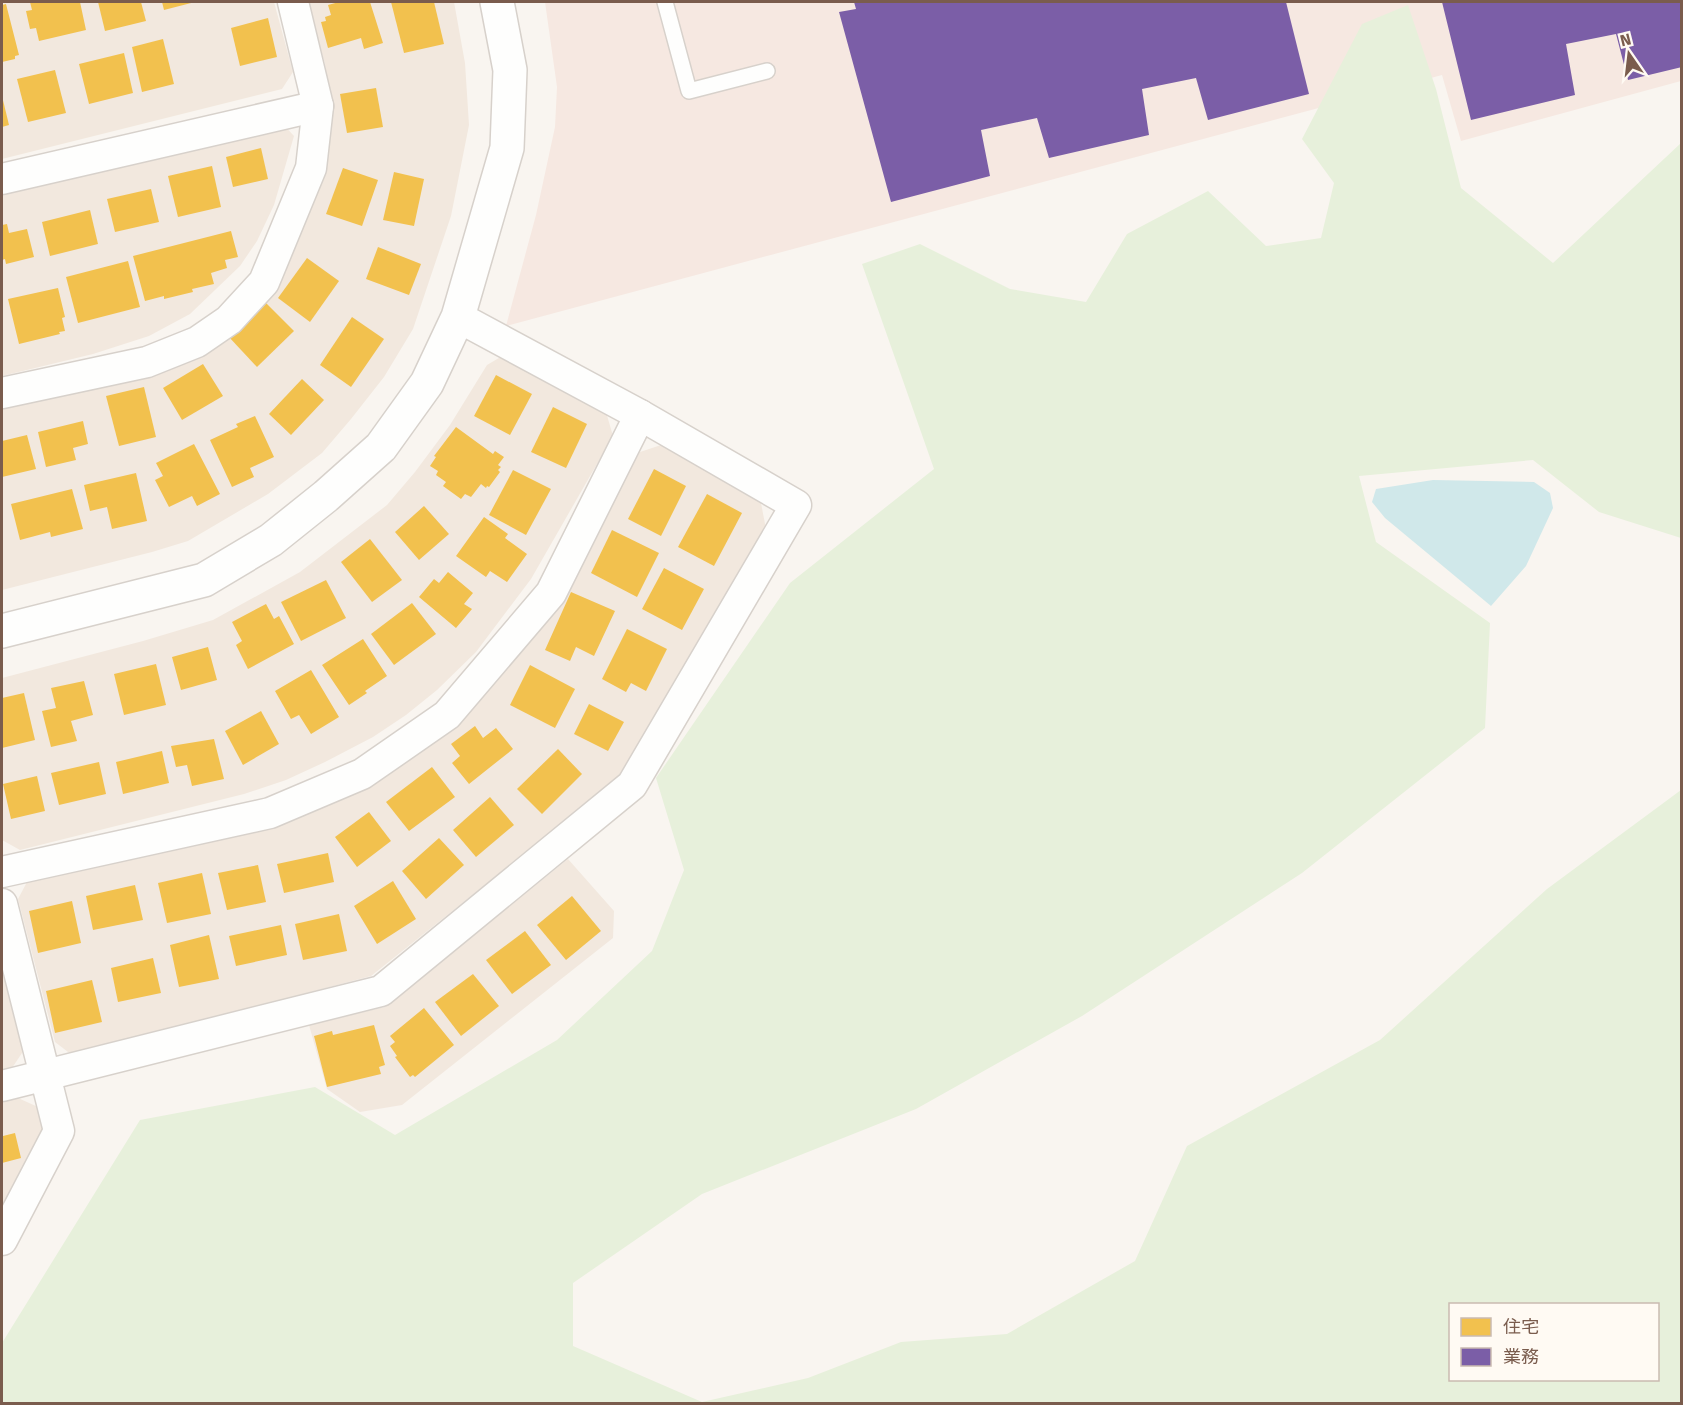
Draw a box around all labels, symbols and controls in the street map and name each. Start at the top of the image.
north arrow [1599,24,1659,84]
text: N [1618,29,1633,50]
legend [1449,1303,1659,1381]
text: 住宅 [1503,1316,1539,1338]
text: 業務 [1503,1346,1539,1368]

